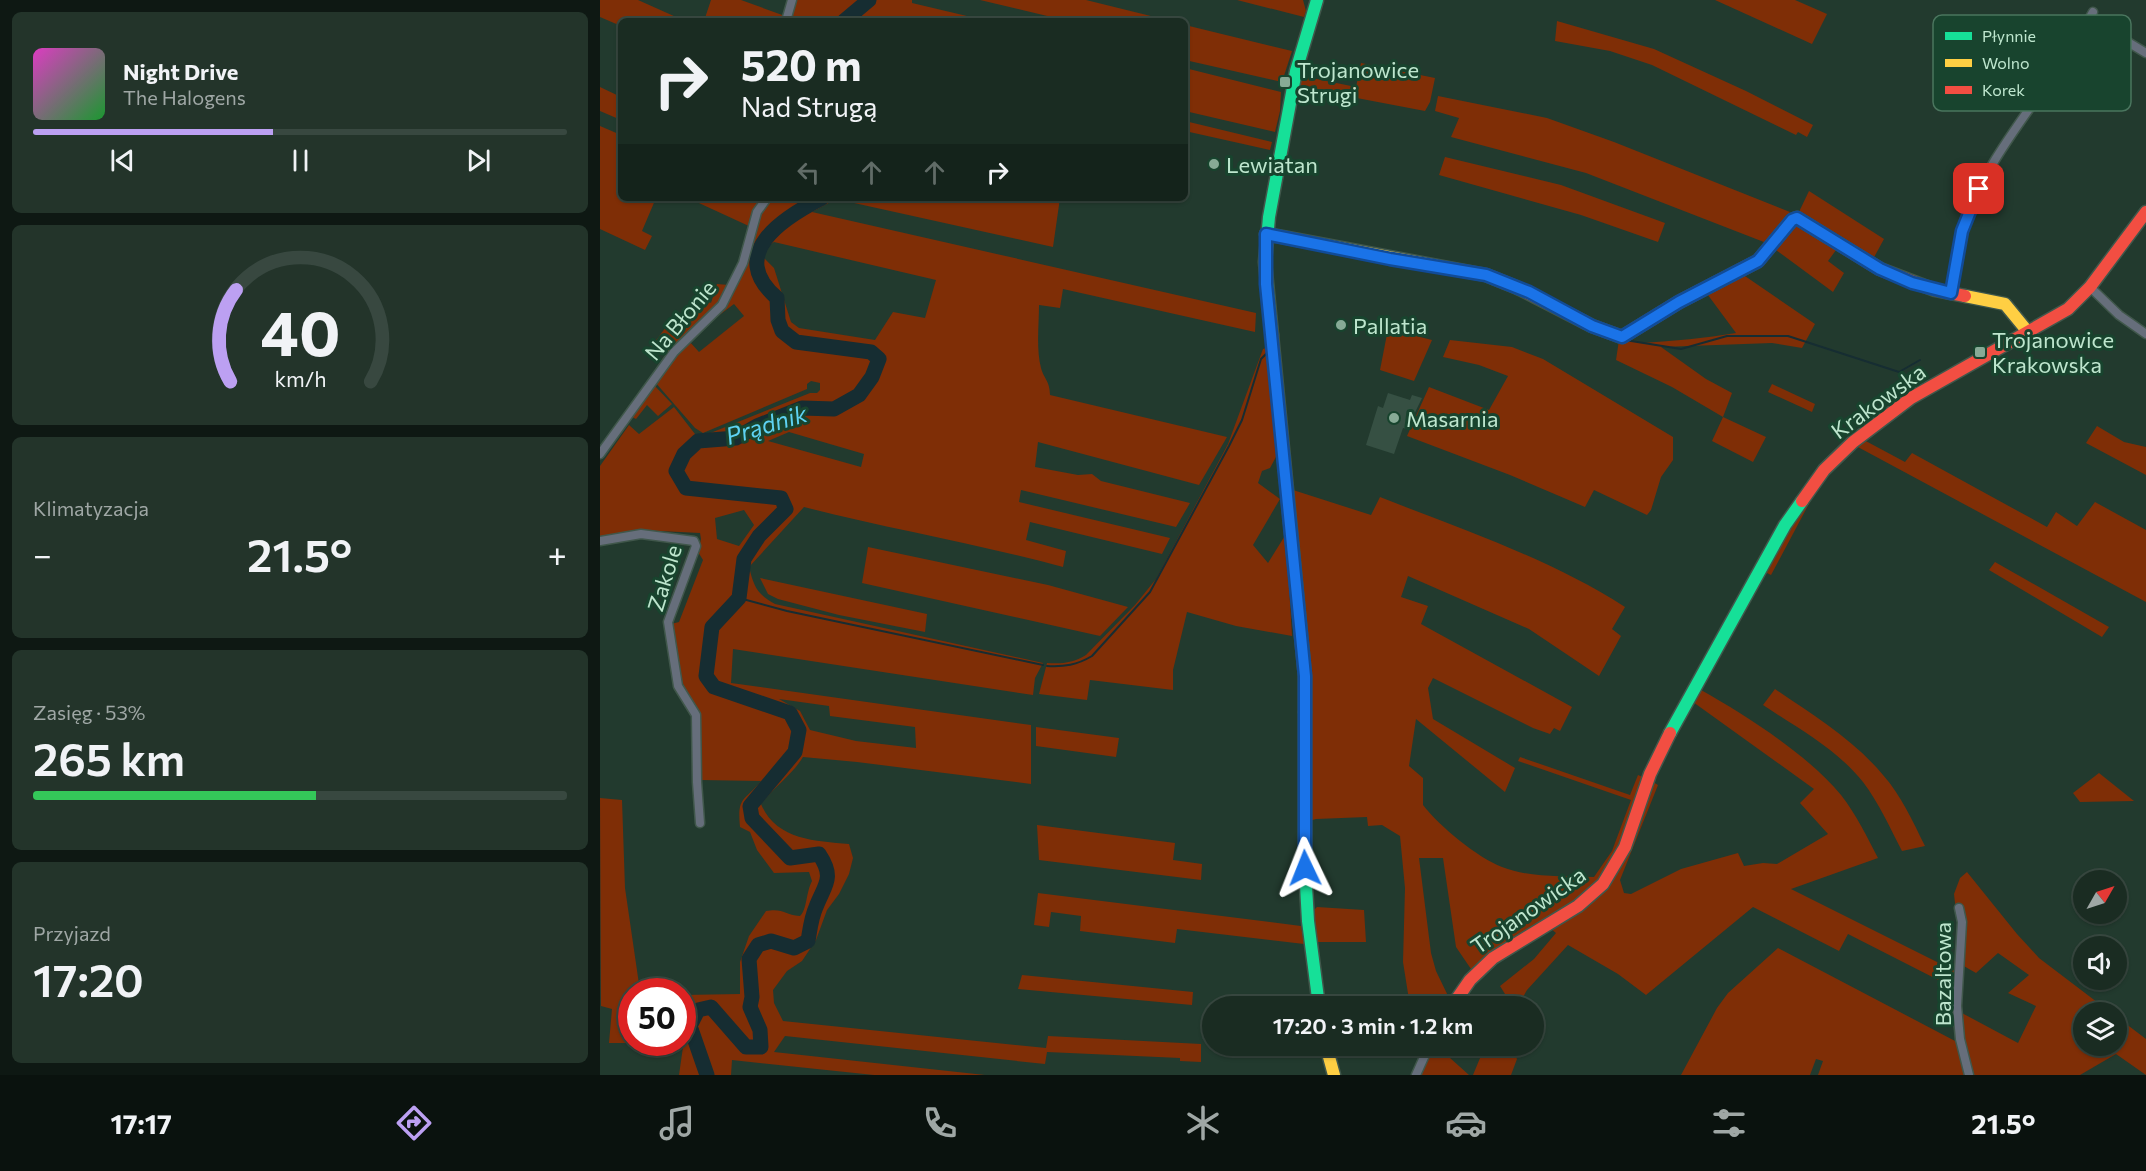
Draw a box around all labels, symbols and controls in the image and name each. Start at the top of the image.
legend [1933,15,2131,111]
text: Płynnie [1982,26,2036,45]
text: 520 m [741,38,862,90]
icon: right [642,42,720,120]
text: Wolno [1982,53,2030,72]
place label: Trojanowice Strugi [1297,56,1419,108]
text: Night Drive [123,58,238,85]
marker: Trojanowice Strugi [1278,75,1292,89]
text: Korek [1982,80,2025,99]
text: The Halogens [123,85,246,109]
text: Nad Strugą [741,90,877,123]
icon: previous [106,144,139,177]
icon: pause [284,144,317,177]
icon: next [462,144,495,177]
place label: Lewiatan [1226,151,1318,178]
icon: left [792,156,825,189]
icon: ahead [855,156,888,189]
icon: ahead [918,156,951,189]
icon: right [981,156,1014,189]
marker: Lewiatan [1207,157,1221,171]
pin [1953,163,2004,214]
icon: arrive [1962,172,1995,205]
street label: Na Błonie [639,274,721,366]
text: 40 [260,293,340,369]
place label: Pallatia [1353,312,1427,339]
marker: Pallatia [1334,318,1348,332]
place label: Trojanowice Krakowska [1992,326,2114,378]
marker: Trojanowice Krakowska [1973,345,1987,359]
street label: Krakowska [1826,358,1930,444]
text: km/h [274,365,326,391]
water label: Prądnik [722,398,811,450]
place label: Masarnia [1406,405,1498,432]
marker: Masarnia [1387,411,1401,425]
text: Klimatyzacja [33,496,149,520]
text: 21.5° [247,526,352,581]
text: − [33,533,52,574]
text: + [548,533,567,574]
street label: Zakole [641,542,687,614]
text: Zasięg · 53% [33,700,145,724]
text: 265 km [33,730,185,785]
position arrow [1273,836,1337,900]
street label: Trojanowicka [1465,861,1591,959]
north arrow [2073,870,2127,924]
map controls [2073,870,2127,1056]
text: Przyjazd [33,921,111,945]
street label: Bazaltowa [1929,922,1956,1026]
button: sound [2073,936,2127,990]
text: 17:20 [33,951,144,1006]
speed limit sign: 50 [618,978,696,1056]
button: layers [2073,1002,2127,1056]
text: 17:20 · 3 min · 1.2 km [1273,1012,1473,1039]
icon: directions [393,1102,435,1144]
icon: music [656,1102,698,1144]
icon: phone [919,1102,961,1144]
icon: climate [1182,1102,1224,1144]
icon: car [1445,1102,1487,1144]
icon: filters [1708,1102,1750,1144]
text: 17:17 [111,1107,172,1140]
text: 21.5° [1971,1107,2035,1140]

